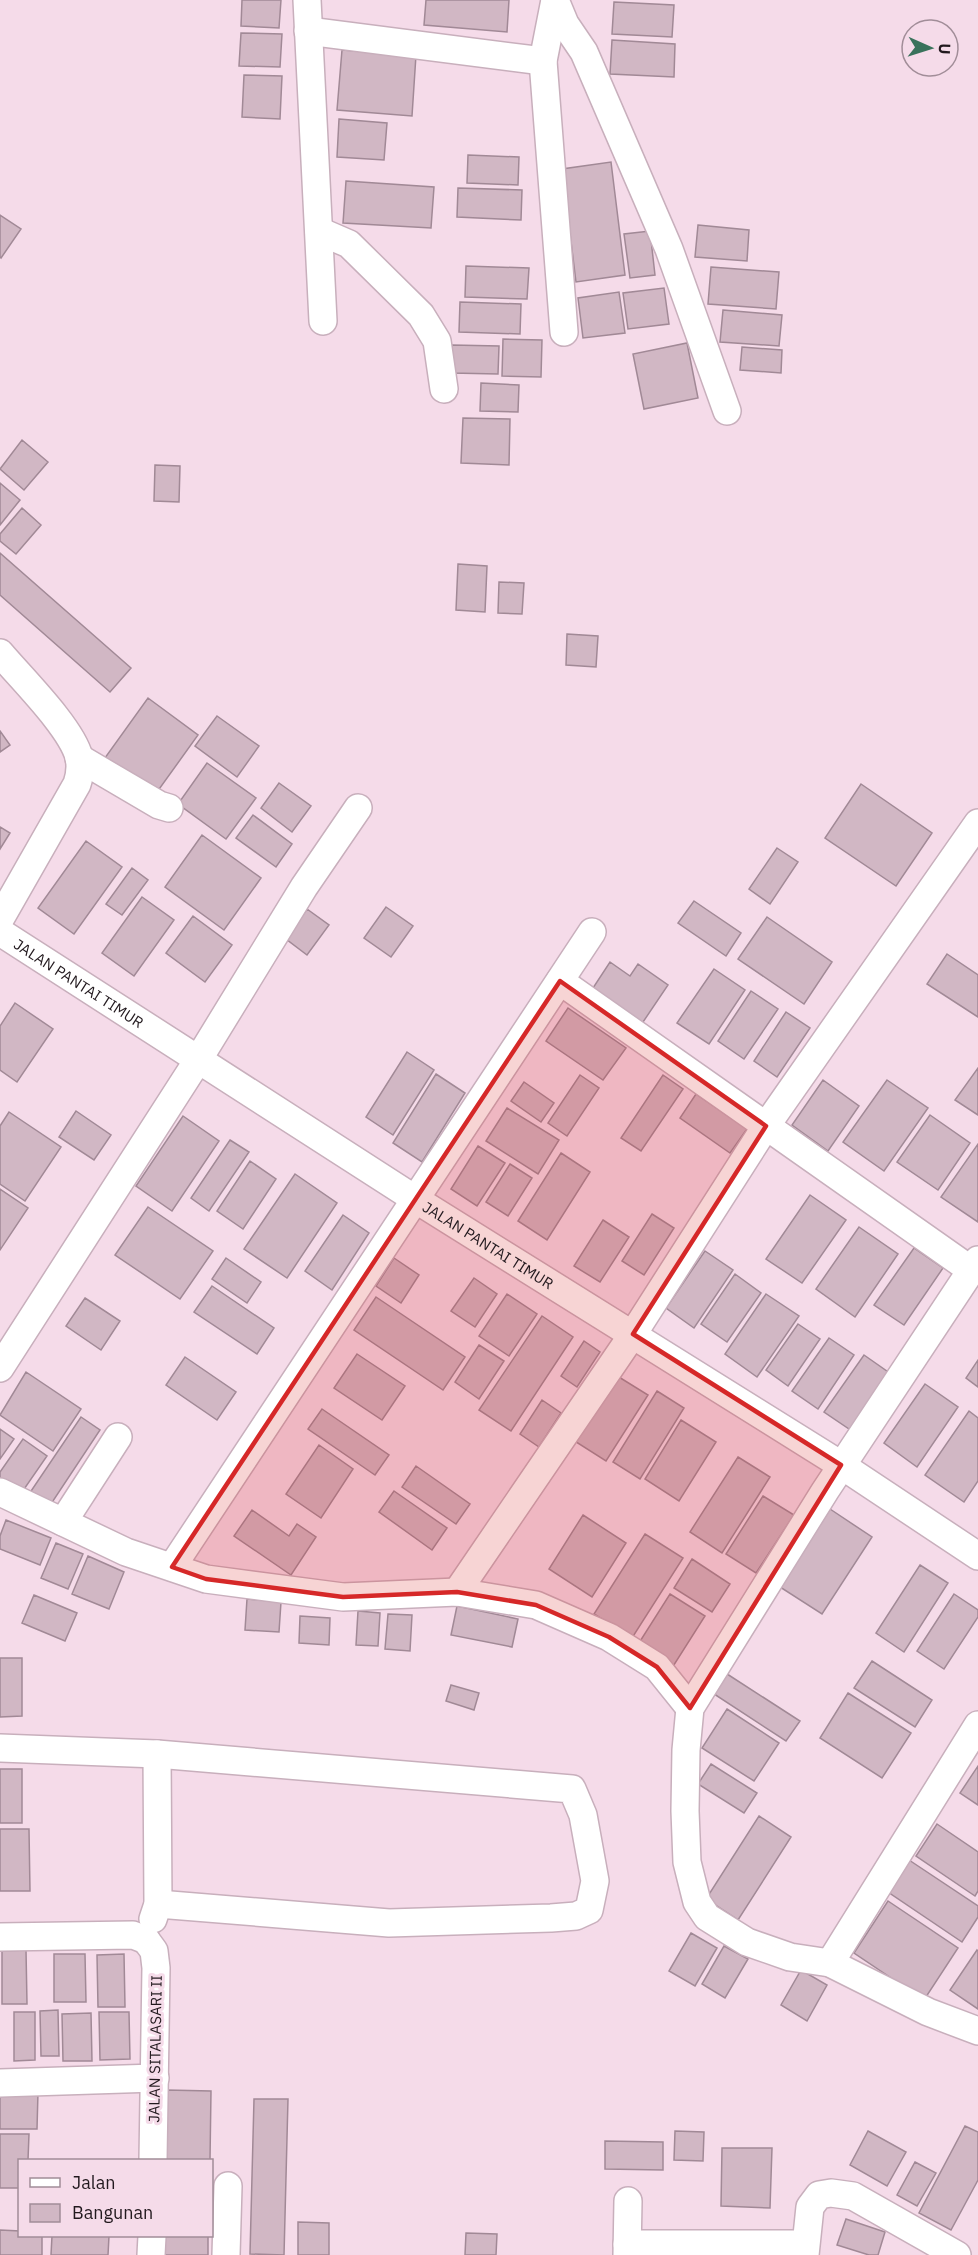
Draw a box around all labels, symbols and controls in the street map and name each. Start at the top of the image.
north arrow [900,18,960,78]
text: U [935,43,955,55]
street label: JALAN PANTAI TIMUR [11,934,148,1032]
street label: JALAN PANTAI TIMUR [419,1197,557,1293]
street label: JALAN SITALASARI II [144,1975,166,2123]
legend [18,2159,213,2237]
text: Jalan [72,2171,116,2194]
text: Bangunan [72,2201,153,2224]

